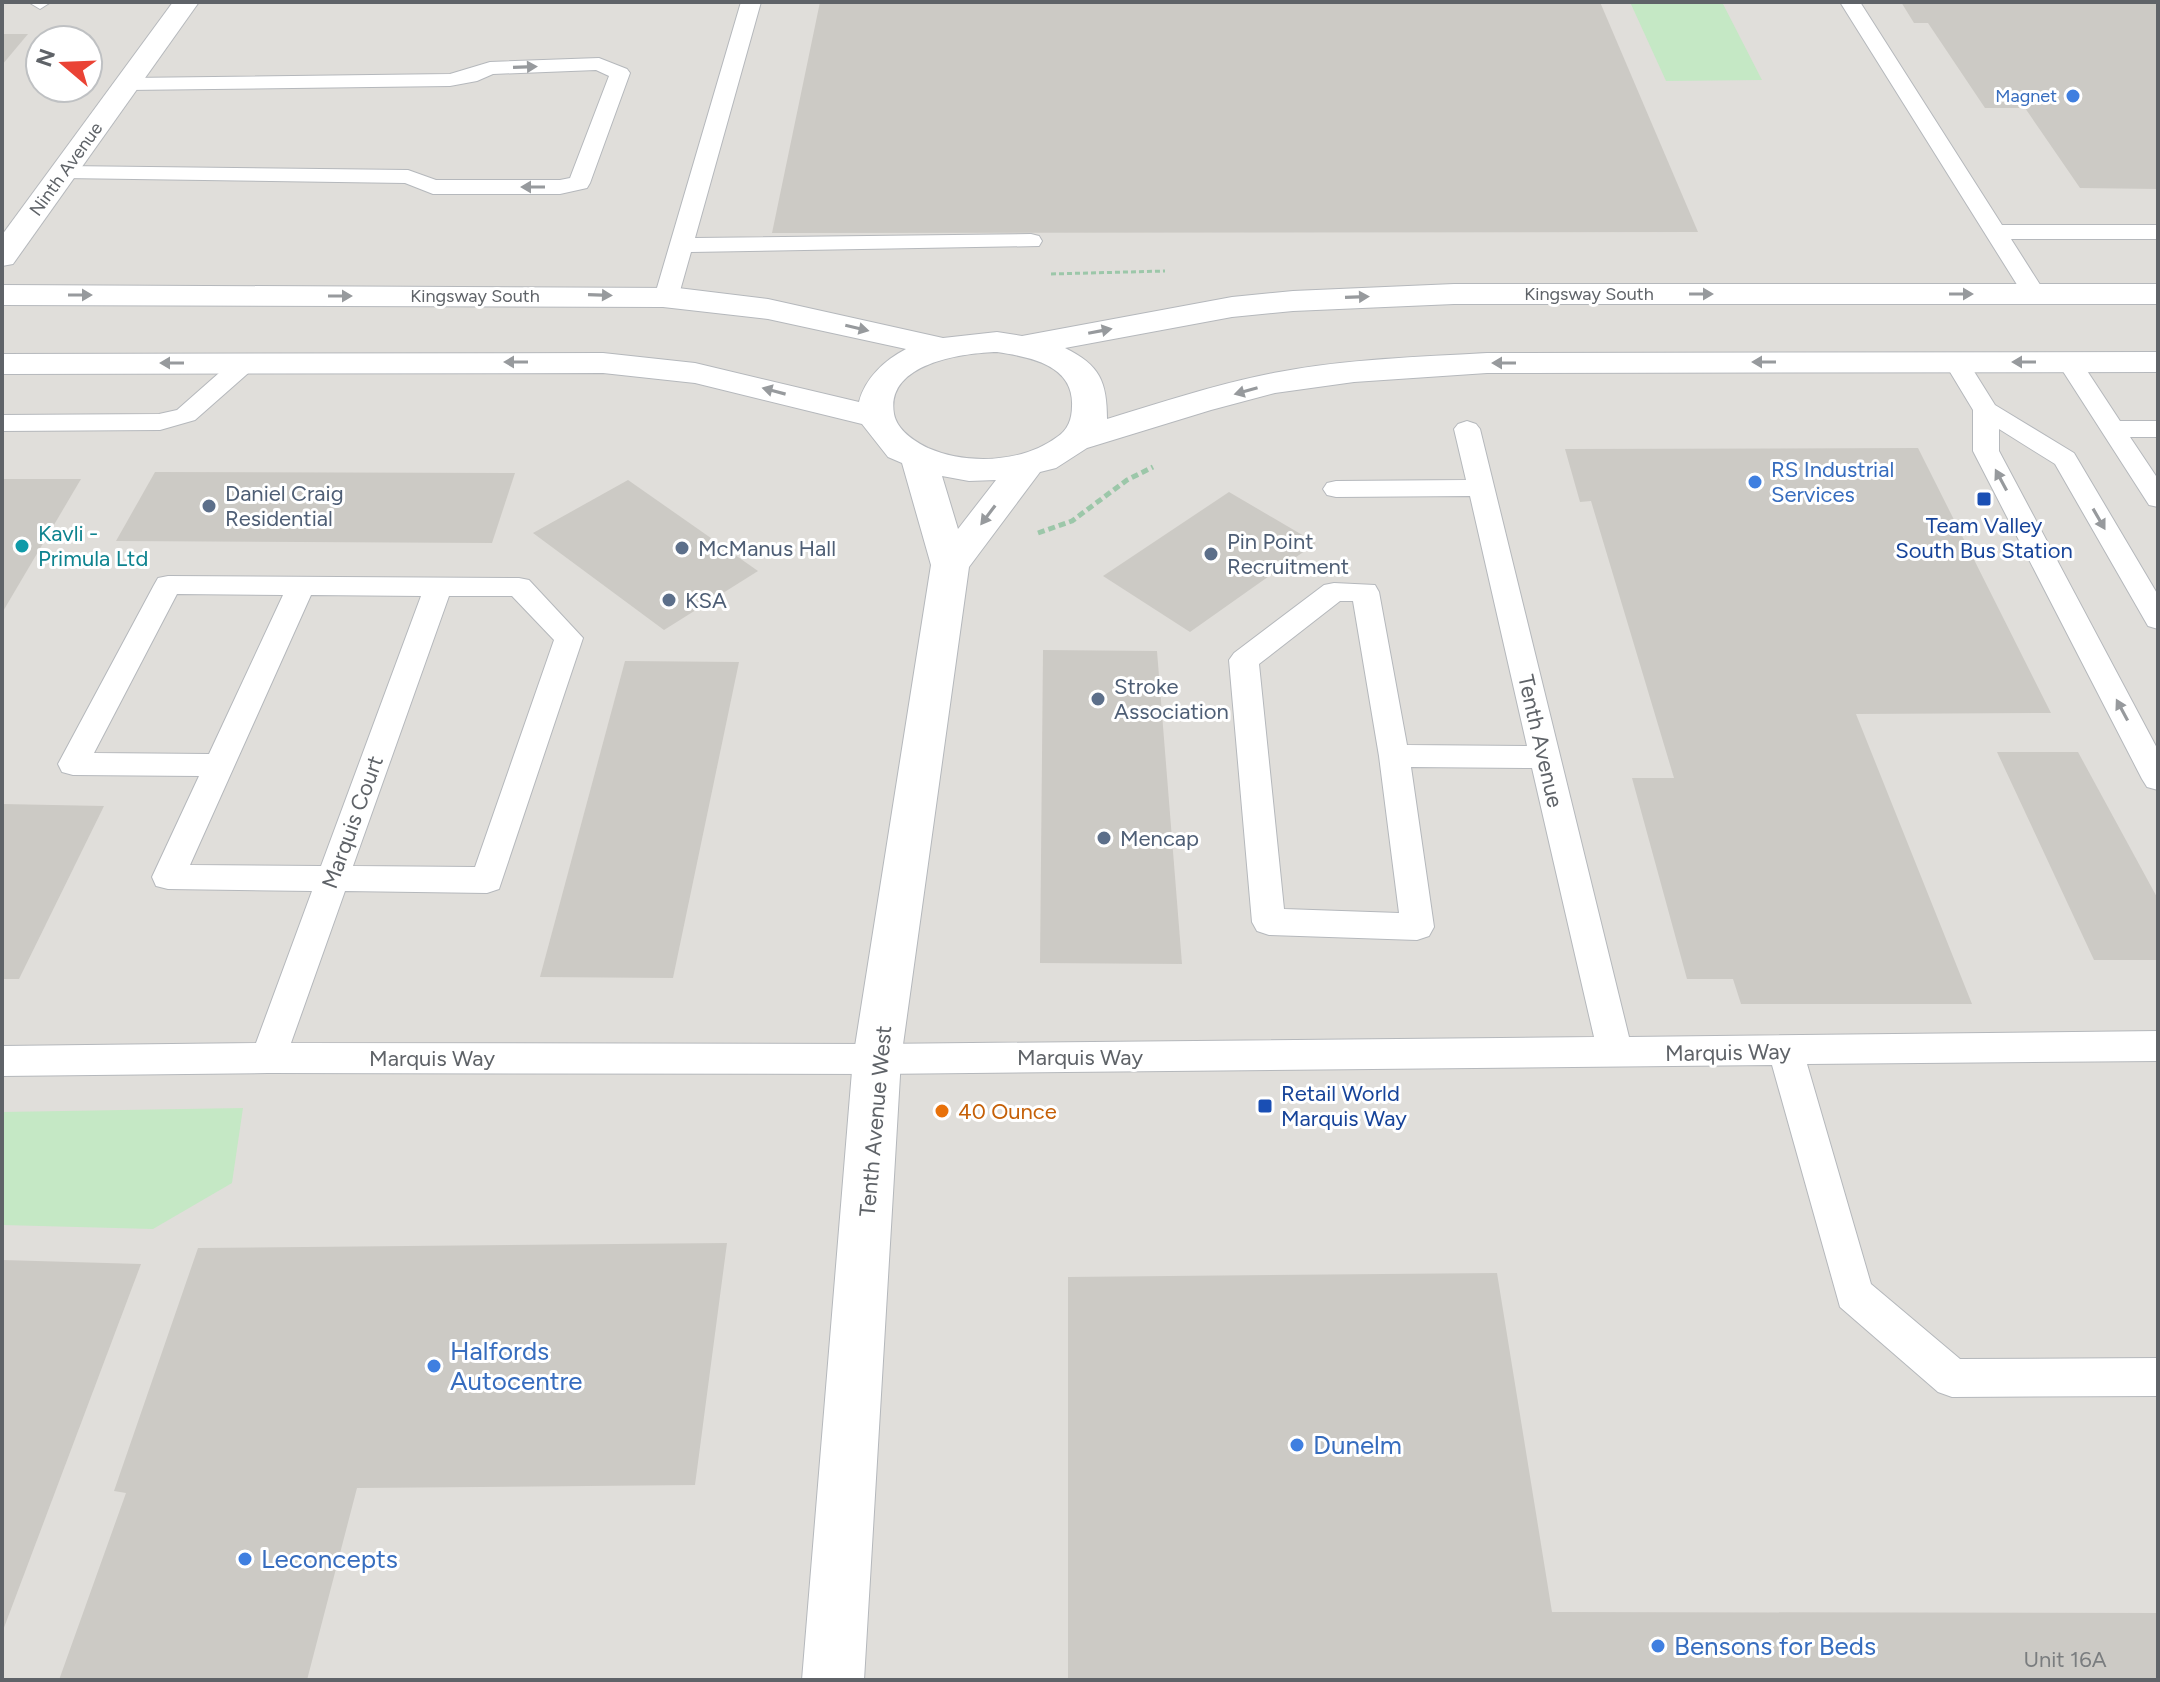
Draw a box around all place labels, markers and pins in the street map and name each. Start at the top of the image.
place label: Magnet [1995,85,2057,107]
marker: Magnet [2064,87,2082,105]
place label: RS Industrial Services [1771,456,1894,508]
marker: RS Industrial Services [1746,473,1764,491]
place label: Daniel Craig Residential [225,480,344,532]
marker: Team Valley South Bus Station [1975,490,1993,508]
marker: Daniel Craig Residential [200,497,218,515]
place label: Team Valley South Bus Station [1895,512,2073,564]
place label: Kavli - Primula Ltd [38,520,148,572]
place label: Pin Point Recruitment [1227,528,1349,580]
place label: McManus Hall [698,535,836,562]
marker: Kavli - Primula Ltd [13,537,31,555]
marker: McManus Hall [673,539,691,557]
marker: Pin Point Recruitment [1202,545,1220,563]
place label: KSA [685,587,727,614]
marker: KSA [660,591,678,609]
place label: Stroke Association [1114,673,1229,725]
marker: Stroke Association [1089,690,1107,708]
place label: Mencap [1120,825,1199,852]
marker: Mencap [1095,829,1113,847]
place label: Retail World Marquis Way [1281,1080,1407,1132]
marker: Retail World Marquis Way [1256,1097,1274,1115]
place label: 40 Ounce [958,1098,1057,1125]
marker: 40 Ounce [933,1102,951,1120]
place label: Halfords Autocentre [450,1335,583,1397]
marker: Halfords Autocentre [425,1357,443,1375]
place label: Dunelm [1313,1429,1402,1461]
marker: Dunelm [1288,1436,1306,1454]
place label: Leconcepts [261,1543,398,1575]
marker: Leconcepts [236,1550,254,1568]
place label: Bensons for Beds [1674,1630,1876,1662]
marker: Bensons for Beds [1649,1637,1667,1655]

